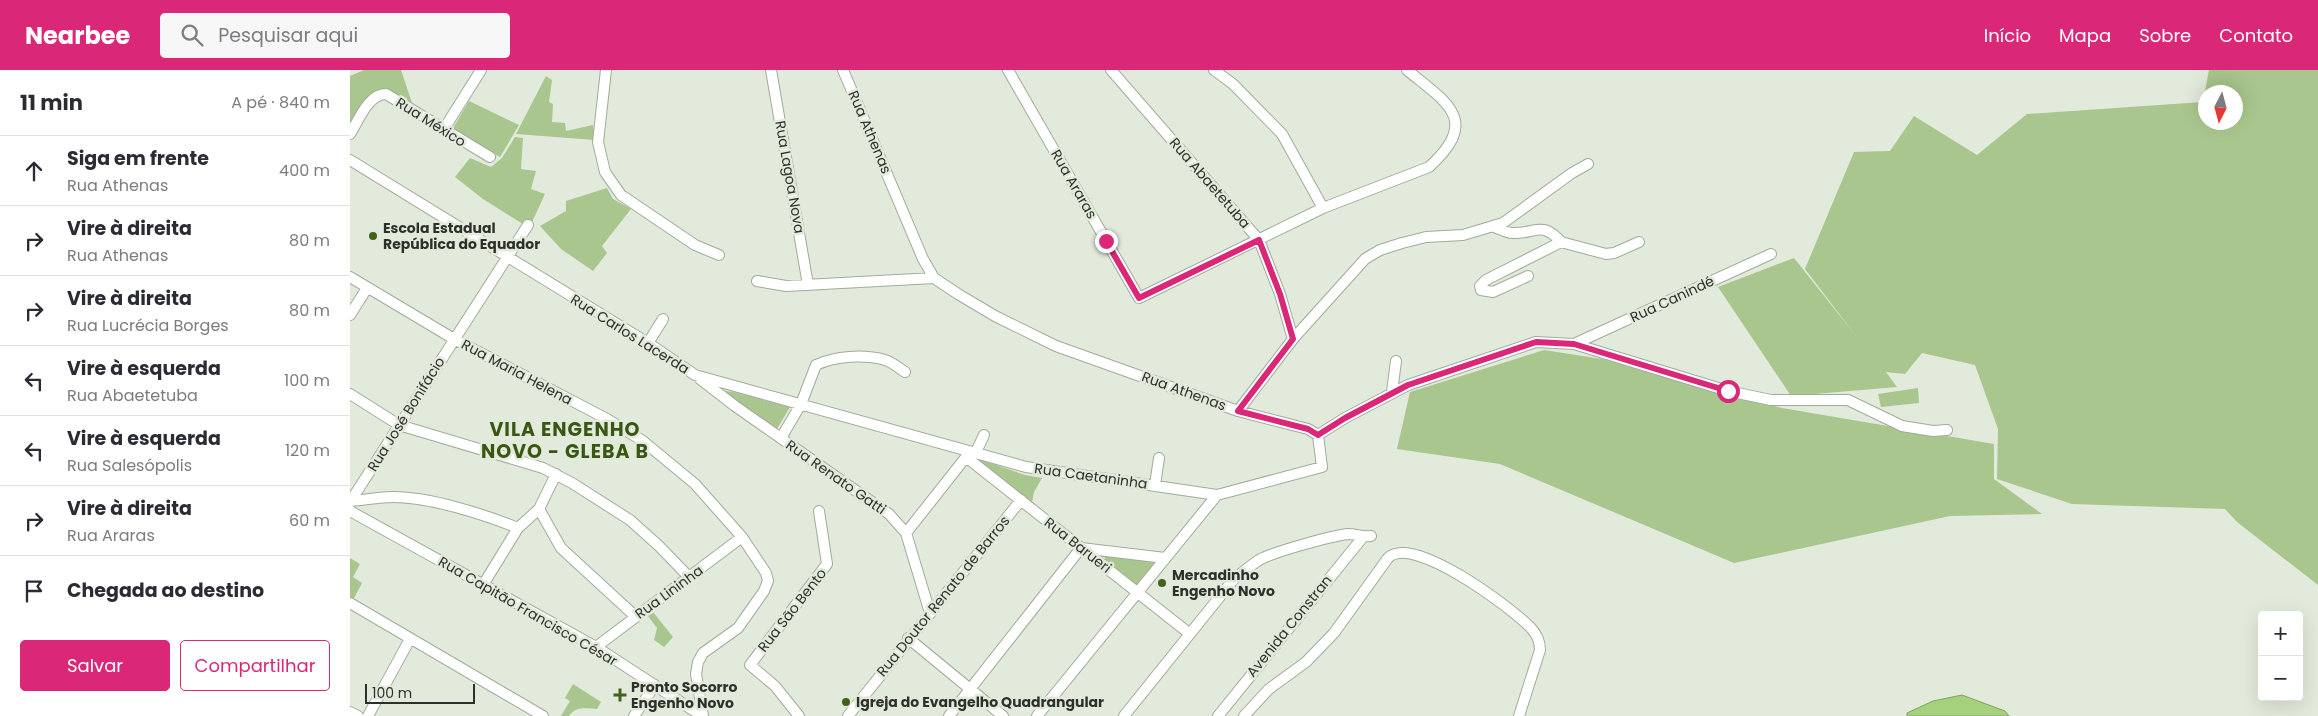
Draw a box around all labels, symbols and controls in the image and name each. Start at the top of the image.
search box [160,13,510,58]
text: Nearbee [25,19,130,52]
icon: search [178,21,206,49]
text: Pesquisar aqui [218,22,358,49]
text: Início [1984,23,2031,48]
text: Mapa [2059,23,2111,48]
text: Sobre [2139,23,2191,48]
text: Contato [2219,23,2293,48]
north arrow [2198,85,2243,130]
street label: Rua Athenas [843,87,897,177]
text: 11 min [20,88,83,117]
text: A pé · 840 m [231,91,330,114]
street label: Rua México [392,93,470,151]
street label: Rua Lagoa Nova [770,119,810,235]
street label: Rua Abaetetuba [1165,133,1255,233]
text: Siga em frente [67,145,209,172]
street label: Rua Araras [1046,146,1102,222]
icon: ahead [20,157,48,185]
text: 400 m [279,159,330,182]
text: Rua Athenas [67,174,168,197]
text: Vire à direita [67,215,192,242]
place label: Escola Estadual República do Equador [383,218,540,254]
icon: right [20,227,48,255]
text: 80 m [289,229,330,252]
marker: Escola Estadual República do Equador [367,230,379,242]
route end [1095,230,1118,253]
text: Rua Athenas [67,244,168,267]
street label: Rua Canindé [1627,271,1717,327]
text: Vire à direita [67,285,192,312]
street label: Rua Carlos Lacerda [567,289,693,379]
icon: right [20,297,48,325]
text: 80 m [289,299,330,322]
text: Rua Lucrécia Borges [67,314,229,337]
street label: Rua Maria Helena [458,334,576,410]
street label: Rua José Bonifácio [363,353,449,475]
text: Vire à esquerda [67,355,221,382]
street label: Rua Athenas [1139,366,1229,416]
icon: left [20,367,48,395]
text: 100 m [284,369,330,392]
route start [1717,380,1740,403]
text: Rua Abaetetuba [67,384,198,407]
district label: VILA ENGENHO NOVO - GLEBA B [481,416,649,465]
text: Vire à esquerda [67,425,221,452]
street label: Rua Renato Gatti [782,435,890,519]
icon: left [20,437,48,465]
text: 120 m [285,439,330,462]
text: Rua Salesópolis [67,454,192,477]
street label: Rua Caetaninha [1033,458,1149,494]
text: Vire à direita [67,495,192,522]
icon: right [20,507,48,535]
text: 60 m [289,509,330,532]
street label: Rua Doutor Renato de Barros [872,511,1014,681]
street label: Rua Barueri [1040,512,1116,578]
text: Rua Araras [67,524,155,547]
street label: Rua Capitão Francisco César [435,551,621,671]
street label: Rua Lininha [631,560,707,624]
street label: Rua São Bento [753,564,831,656]
place label: Mercadinho Engenho Novo [1172,565,1275,601]
street label: Avenida Constran [1242,571,1336,681]
icon: arrive [20,577,48,605]
text: Chegada ao destino [67,577,264,604]
marker: Mercadinho Engenho Novo [1156,577,1168,589]
map controls [2258,611,2303,701]
button: + [2258,611,2303,656]
button: Salvar [20,640,170,691]
button: Compartilhar [180,640,330,691]
button: − [2258,656,2303,701]
place label: Pronto Socorro Engenho Novo [631,677,738,713]
scale bar [365,681,475,704]
text: 100 m [372,683,412,703]
marker: Pronto Socorro Engenho Novo [613,688,627,702]
place label: Igreja do Evangelho Quadrangular [856,692,1104,712]
marker: Igreja do Evangelho Quadrangular [840,696,852,708]

